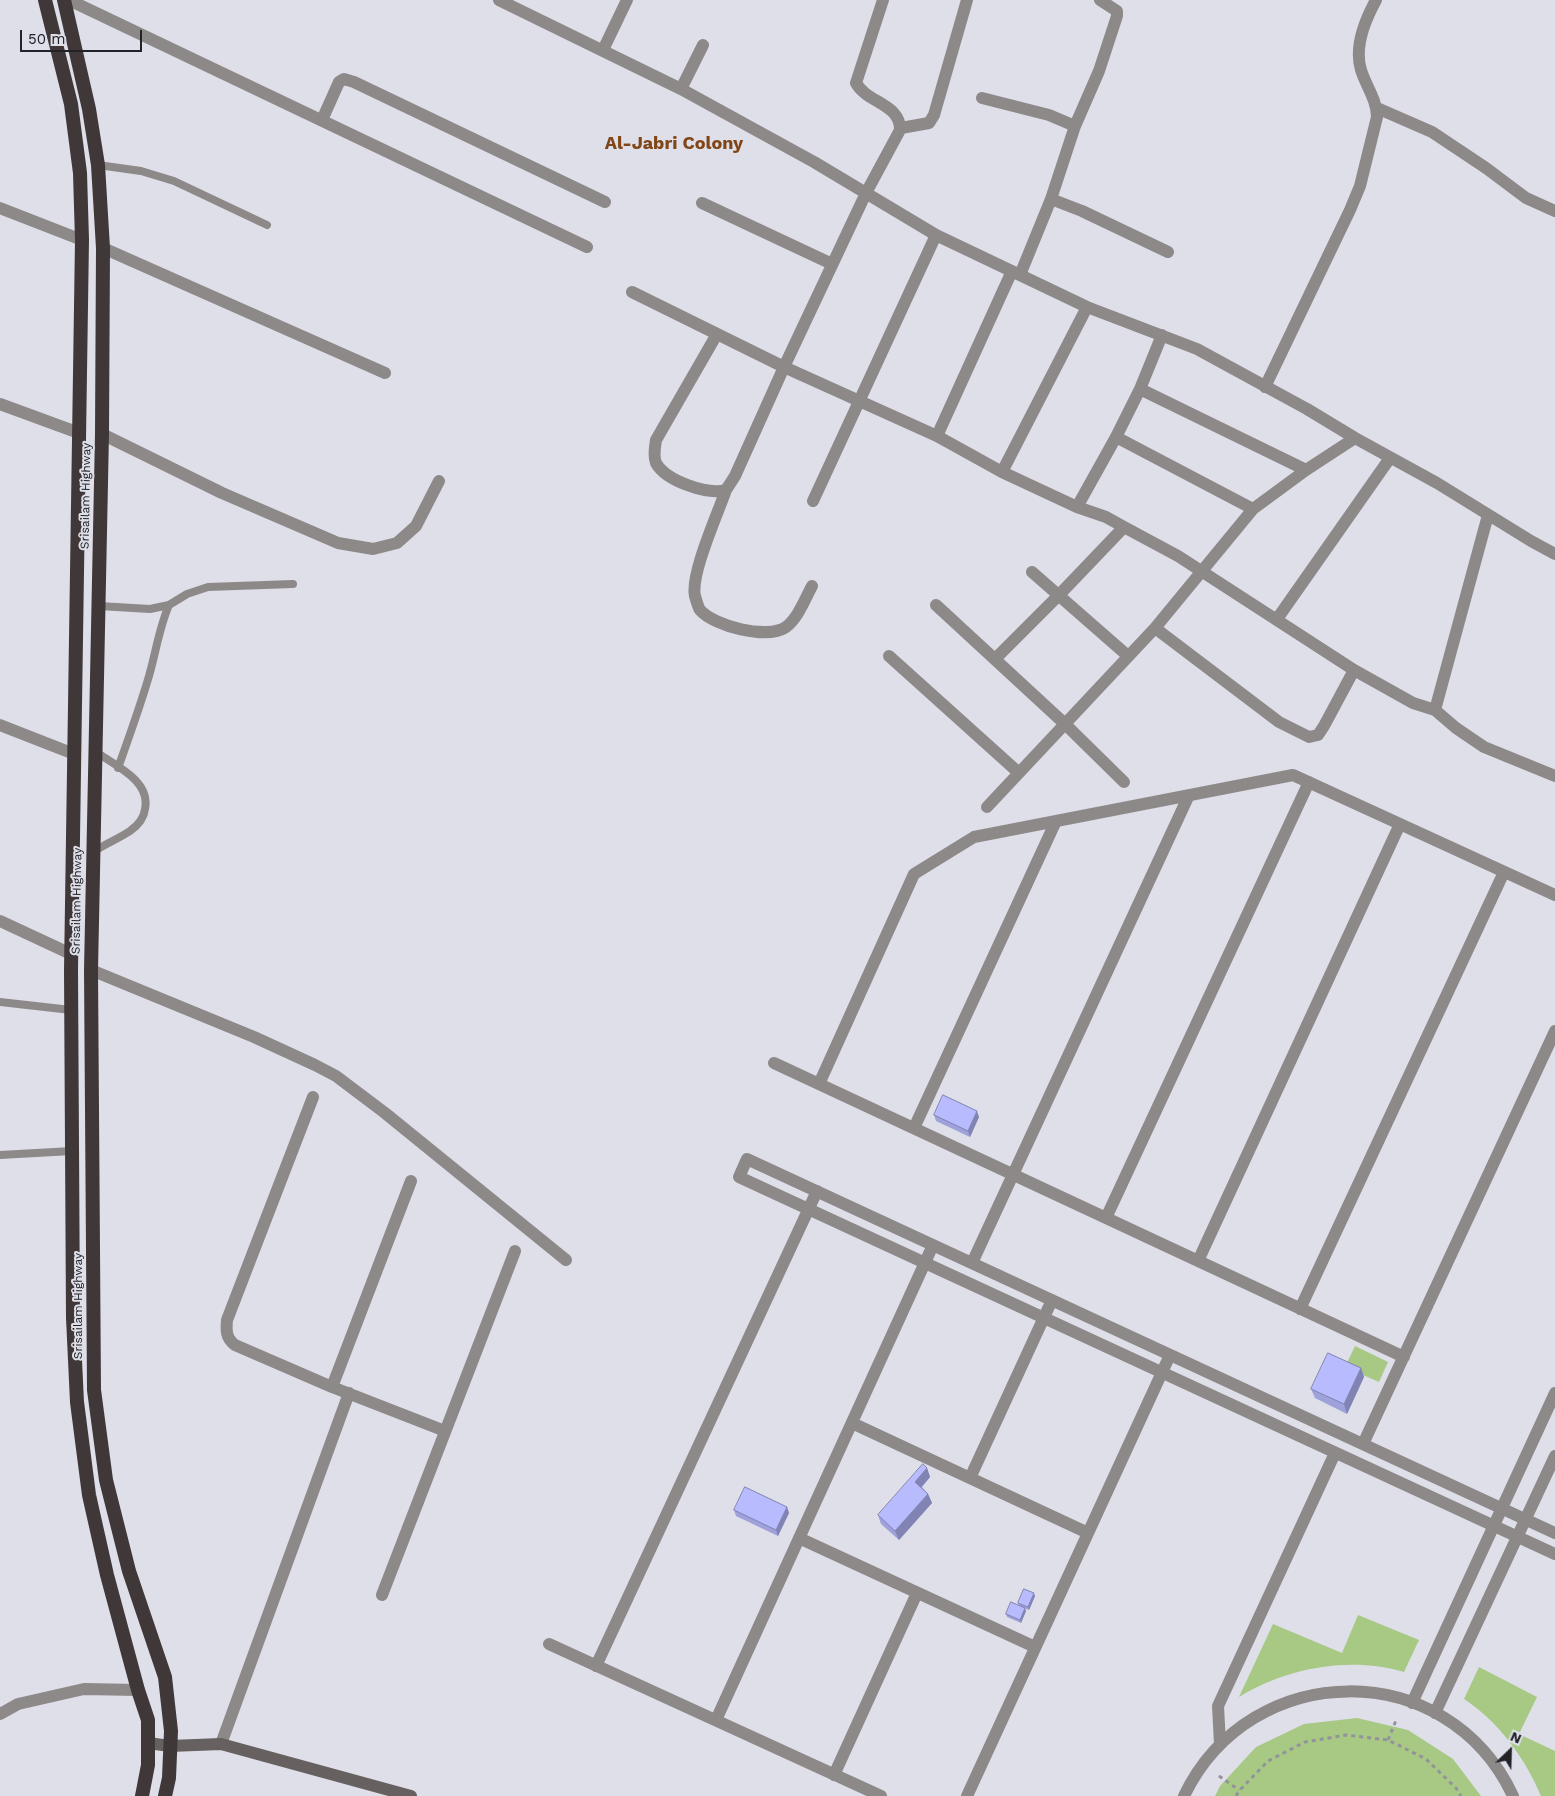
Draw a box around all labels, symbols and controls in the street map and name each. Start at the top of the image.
scale bar [22,20,145,52]
text: 50 m [28,30,65,48]
district label: Al-Jabri Colony [605,133,743,155]
street label: Srisailam Highway [78,443,94,549]
street label: Srisailam Highway [69,848,85,954]
street label: Srisailam Highway [71,1253,85,1359]
north arrow [1485,1726,1535,1776]
text: N [1508,1728,1524,1747]

